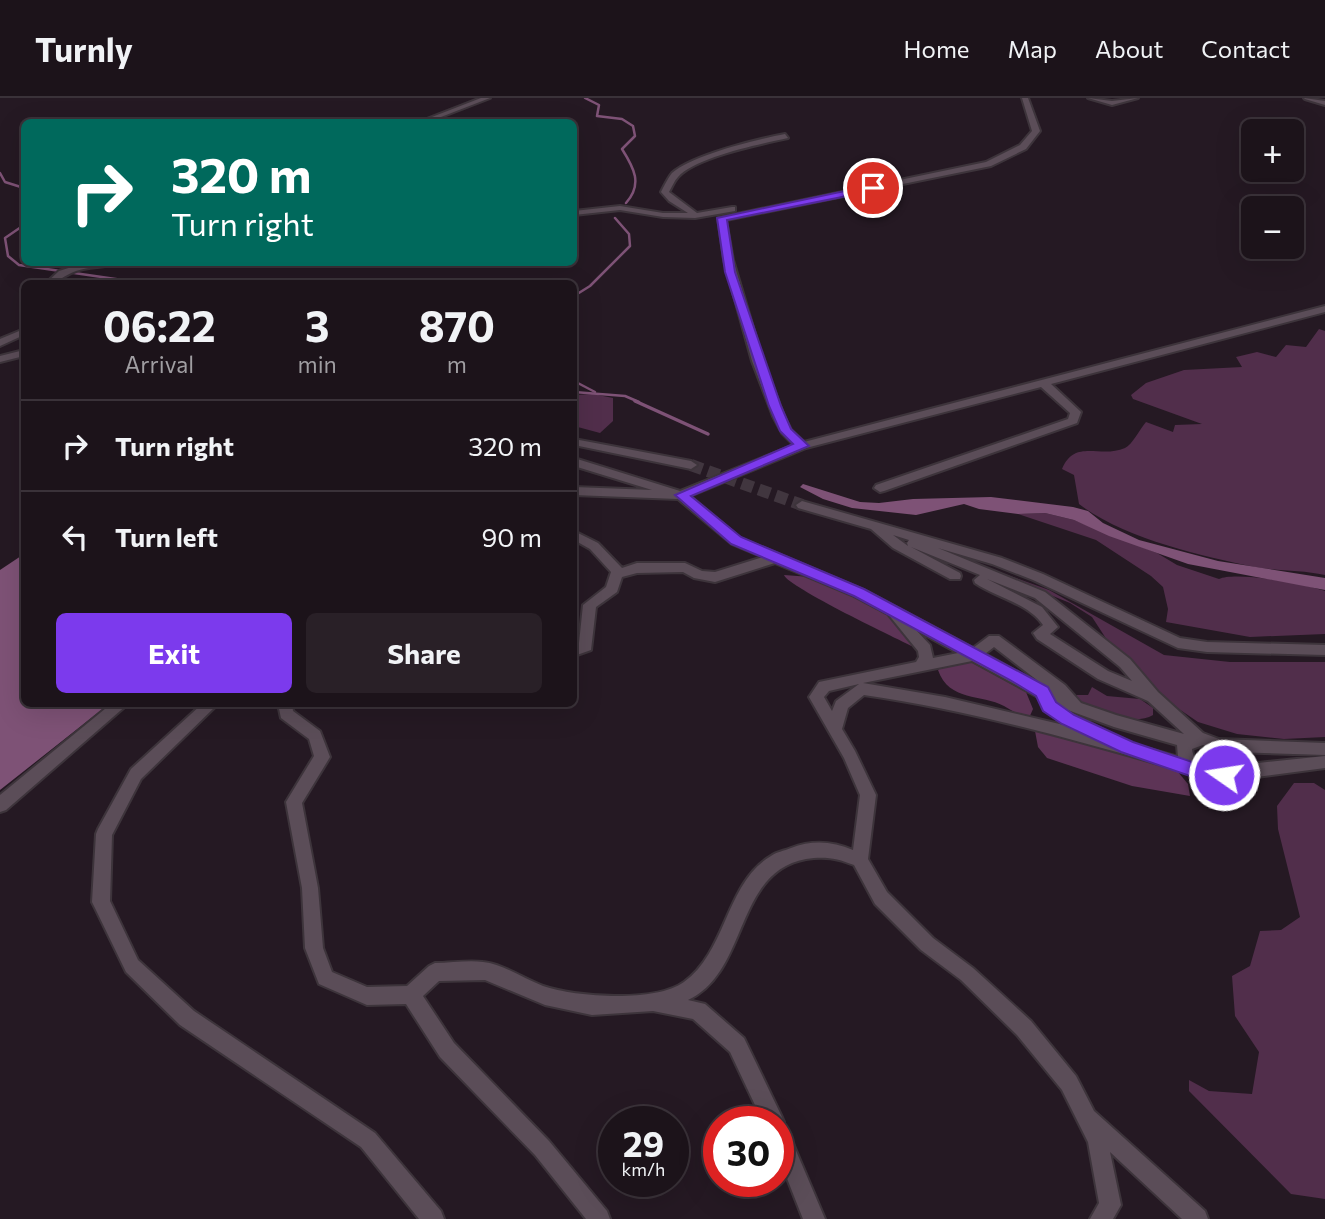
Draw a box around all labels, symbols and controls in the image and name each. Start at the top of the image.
text: Turnly [35,28,133,69]
text: Home [904,34,970,63]
text: Map [1008,34,1057,63]
text: About [1095,34,1163,63]
text: Contact [1201,34,1290,63]
map controls [1241,119,1304,259]
button: + [1241,119,1304,182]
text: 320 m [171,143,312,203]
icon: right [56,147,147,238]
pin [843,158,903,218]
icon: arrive [854,169,892,207]
button: − [1241,196,1304,259]
text: Turn right [171,203,314,243]
text: 06:22 [103,299,216,351]
text: 3 [305,299,329,351]
text: 870 [419,299,495,351]
text: Arrival [125,350,194,378]
text: min [298,350,337,378]
text: m [447,350,467,378]
icon: right [56,427,94,465]
text: Turn right [115,430,234,461]
text: 320 m [468,430,542,461]
icon: left [56,518,94,556]
text: Turn left [115,521,218,552]
text: 90 m [482,521,542,552]
button: Exit [56,613,292,693]
button: Share [306,613,542,693]
position arrow [1187,738,1261,812]
speed limit sign: 30 [703,1106,794,1197]
text: 29 [623,1121,664,1164]
text: km/h [622,1158,665,1180]

